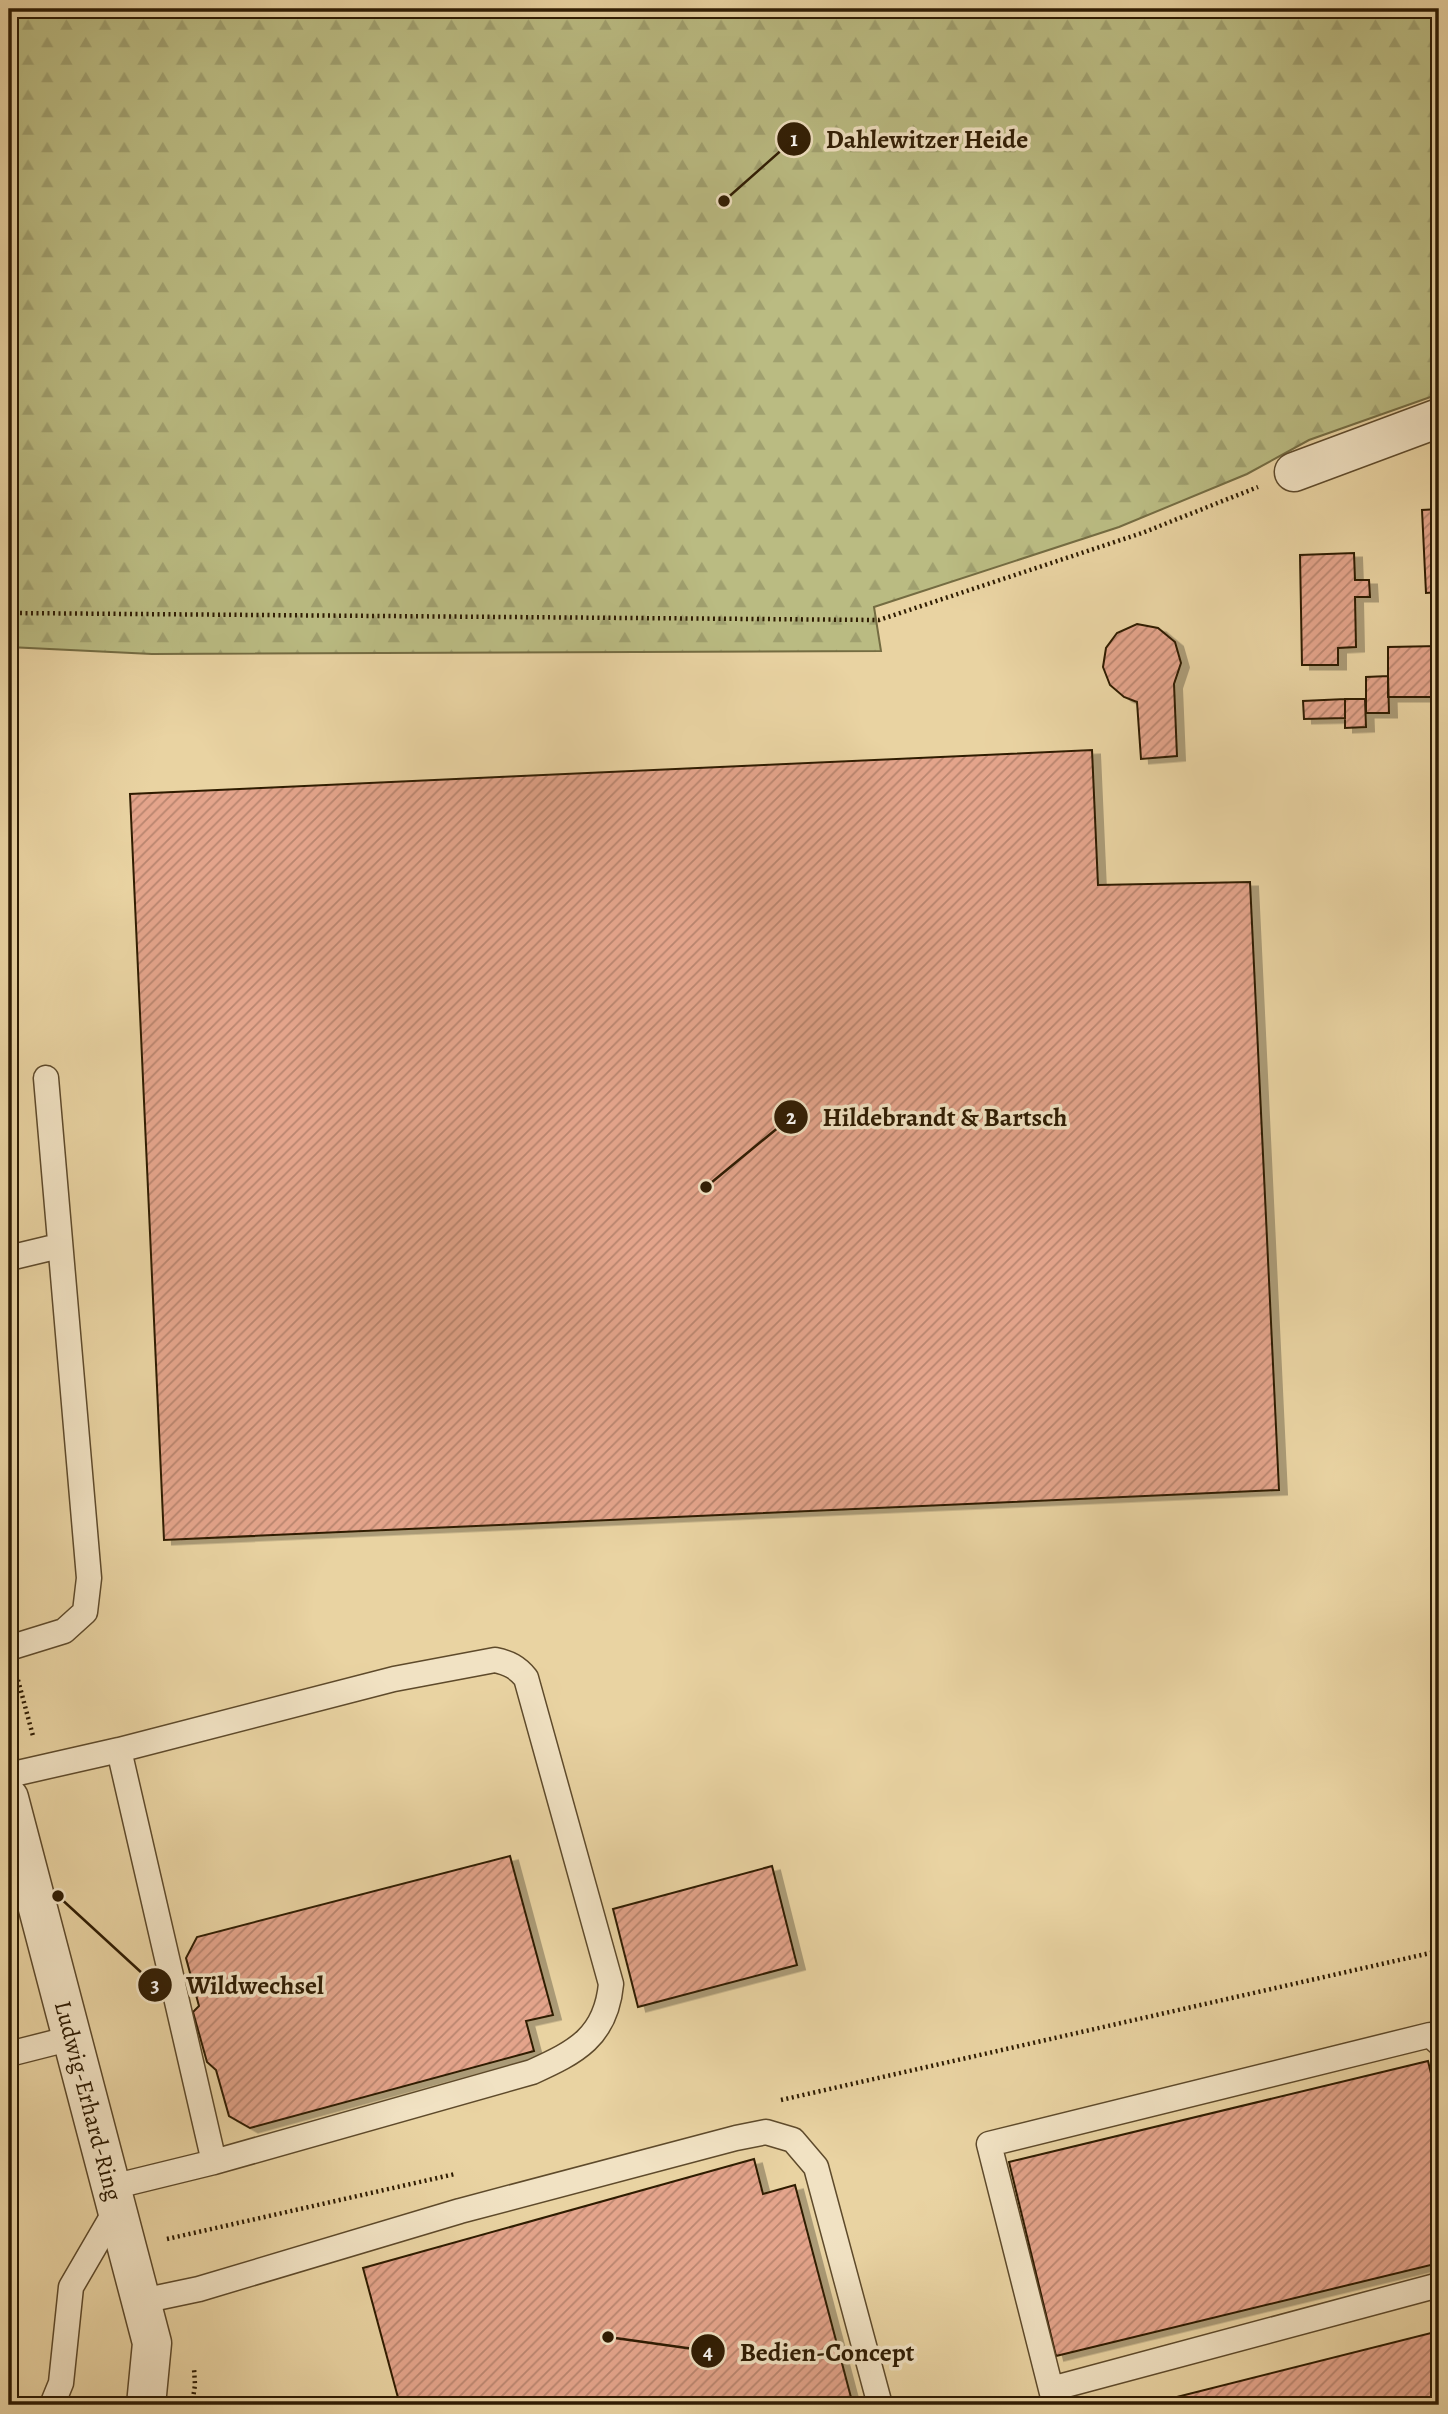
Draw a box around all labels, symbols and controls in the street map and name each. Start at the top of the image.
callout: Dahlewitzer Heide [776,115,1042,162]
text: Dahlewitzer Heide [826,122,1028,157]
text: 1 [790,125,798,153]
callout: Hildebrandt & Bartsch [773,1094,1081,1141]
text: Hildebrandt & Bartsch [823,1100,1067,1135]
text: 2 [786,1103,796,1131]
callout: Wildwechsel [138,1961,338,2008]
text: Wildwechsel [185,1968,324,2003]
text: 3 [150,1971,160,1999]
street label: Ludwig-Erhard-Ring [47,1997,130,2204]
callout: Bedien-Concept [691,2328,928,2375]
text: Bedien-Concept [740,2335,915,2370]
text: 4 [703,2338,713,2366]

